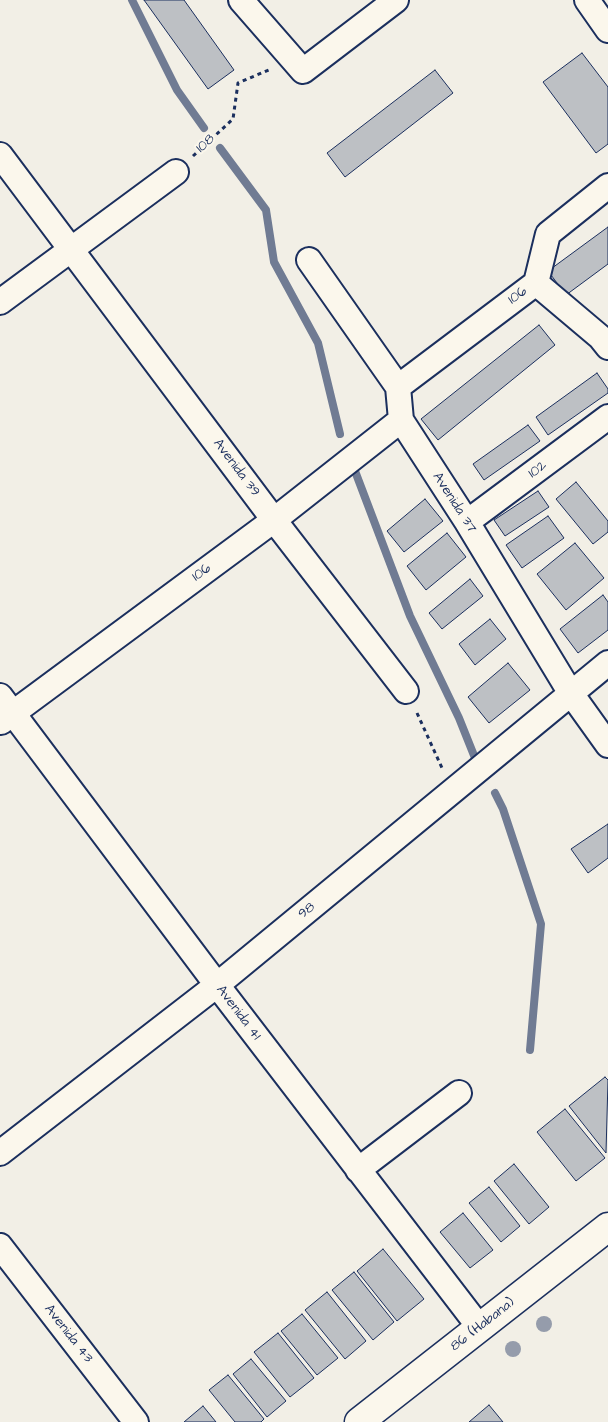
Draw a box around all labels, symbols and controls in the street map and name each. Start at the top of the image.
street label: 108 [193,131,219,157]
street label: 106 [505,283,531,309]
street label: Avenida 39 [209,436,263,500]
street label: 102 [526,458,550,482]
street label: Avenida 37 [428,470,480,536]
street label: 106 [189,560,215,586]
street label: 98 [295,899,319,923]
street label: Avenida 41 [212,982,264,1044]
street label: 86 (Habana) [447,1295,519,1355]
street label: Avenida 43 [40,1301,96,1367]

